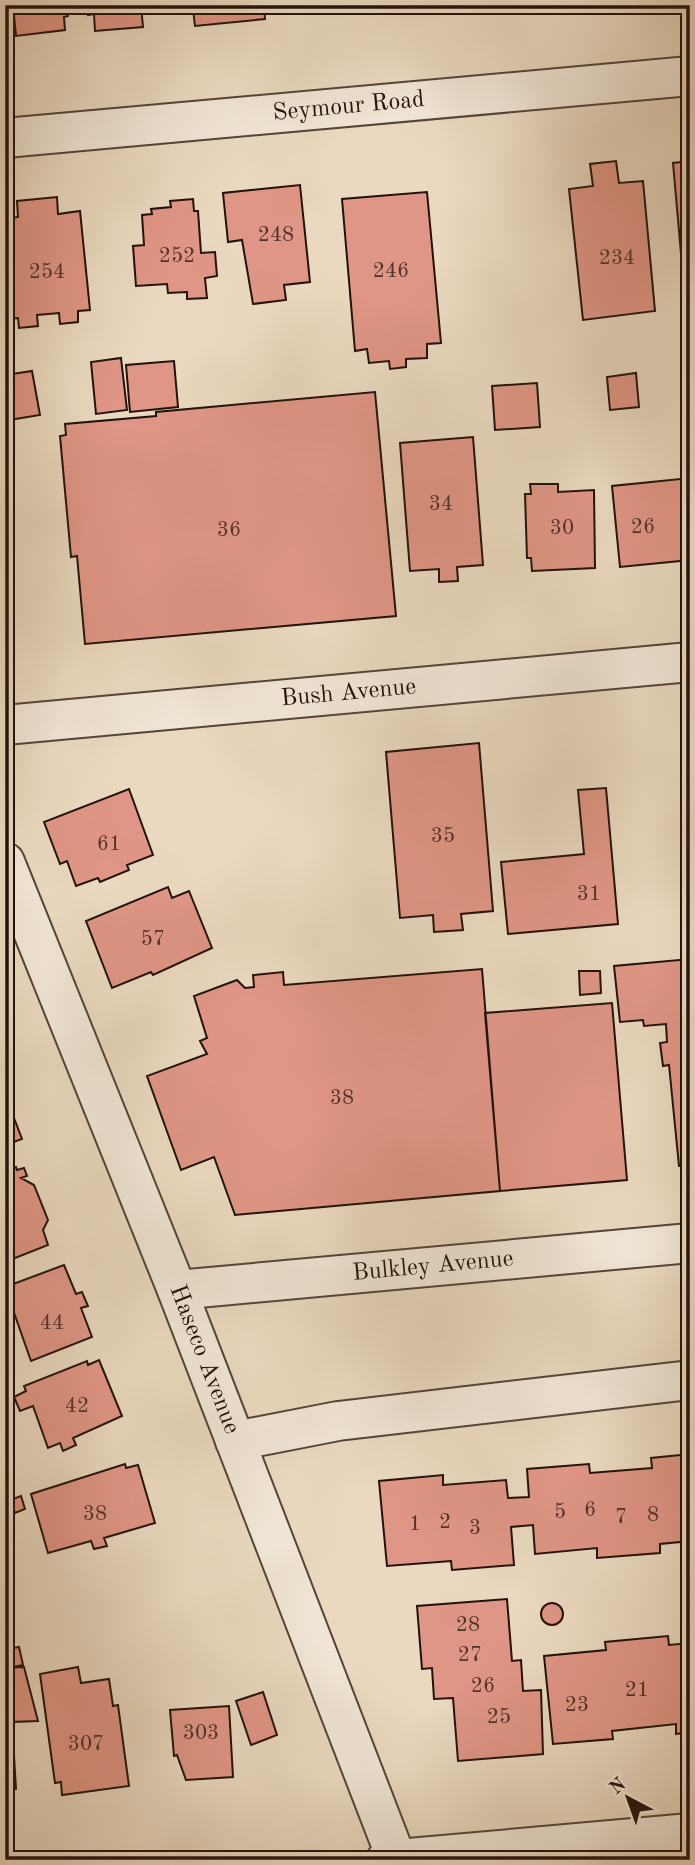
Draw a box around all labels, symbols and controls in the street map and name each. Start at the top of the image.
street label: Seymour Road [272,88,426,126]
house number: 248 [258,225,294,246]
house number: 252 [159,246,195,267]
house number: 234 [599,248,635,269]
house number: 246 [373,261,409,282]
house number: 254 [29,262,65,283]
house number: 34 [429,494,453,515]
house number: 26 [631,517,655,538]
house number: 30 [550,518,574,539]
house number: 36 [217,520,241,541]
street label: Bush Avenue [280,675,417,712]
house number: 35 [431,826,455,847]
house number: 61 [97,834,121,855]
house number: 31 [577,884,601,905]
house number: 57 [141,929,165,950]
house number: 38 [330,1088,354,1109]
street label: Bulkley Avenue [351,1247,515,1286]
street label: Haseco Avenue [164,1282,243,1438]
house number: 44 [40,1313,64,1334]
house number: 42 [65,1396,89,1417]
house number: 6 [584,1500,596,1521]
house number: 5 [554,1502,566,1523]
house number: 38 [83,1504,107,1525]
house number: 8 [647,1505,659,1526]
house number: 7 [615,1507,627,1528]
house number: 2 [439,1512,451,1533]
house number: 1 [409,1514,421,1535]
house number: 3 [469,1518,481,1539]
house number: 28 [456,1615,480,1636]
house number: 27 [458,1645,482,1666]
house number: 26 [471,1676,495,1697]
house number: 21 [625,1680,649,1701]
house number: 23 [565,1695,589,1716]
house number: 25 [487,1707,511,1728]
house number: 303 [183,1723,219,1744]
house number: 307 [68,1734,104,1755]
north arrow [594,1764,664,1834]
text: N [607,1775,631,1799]

